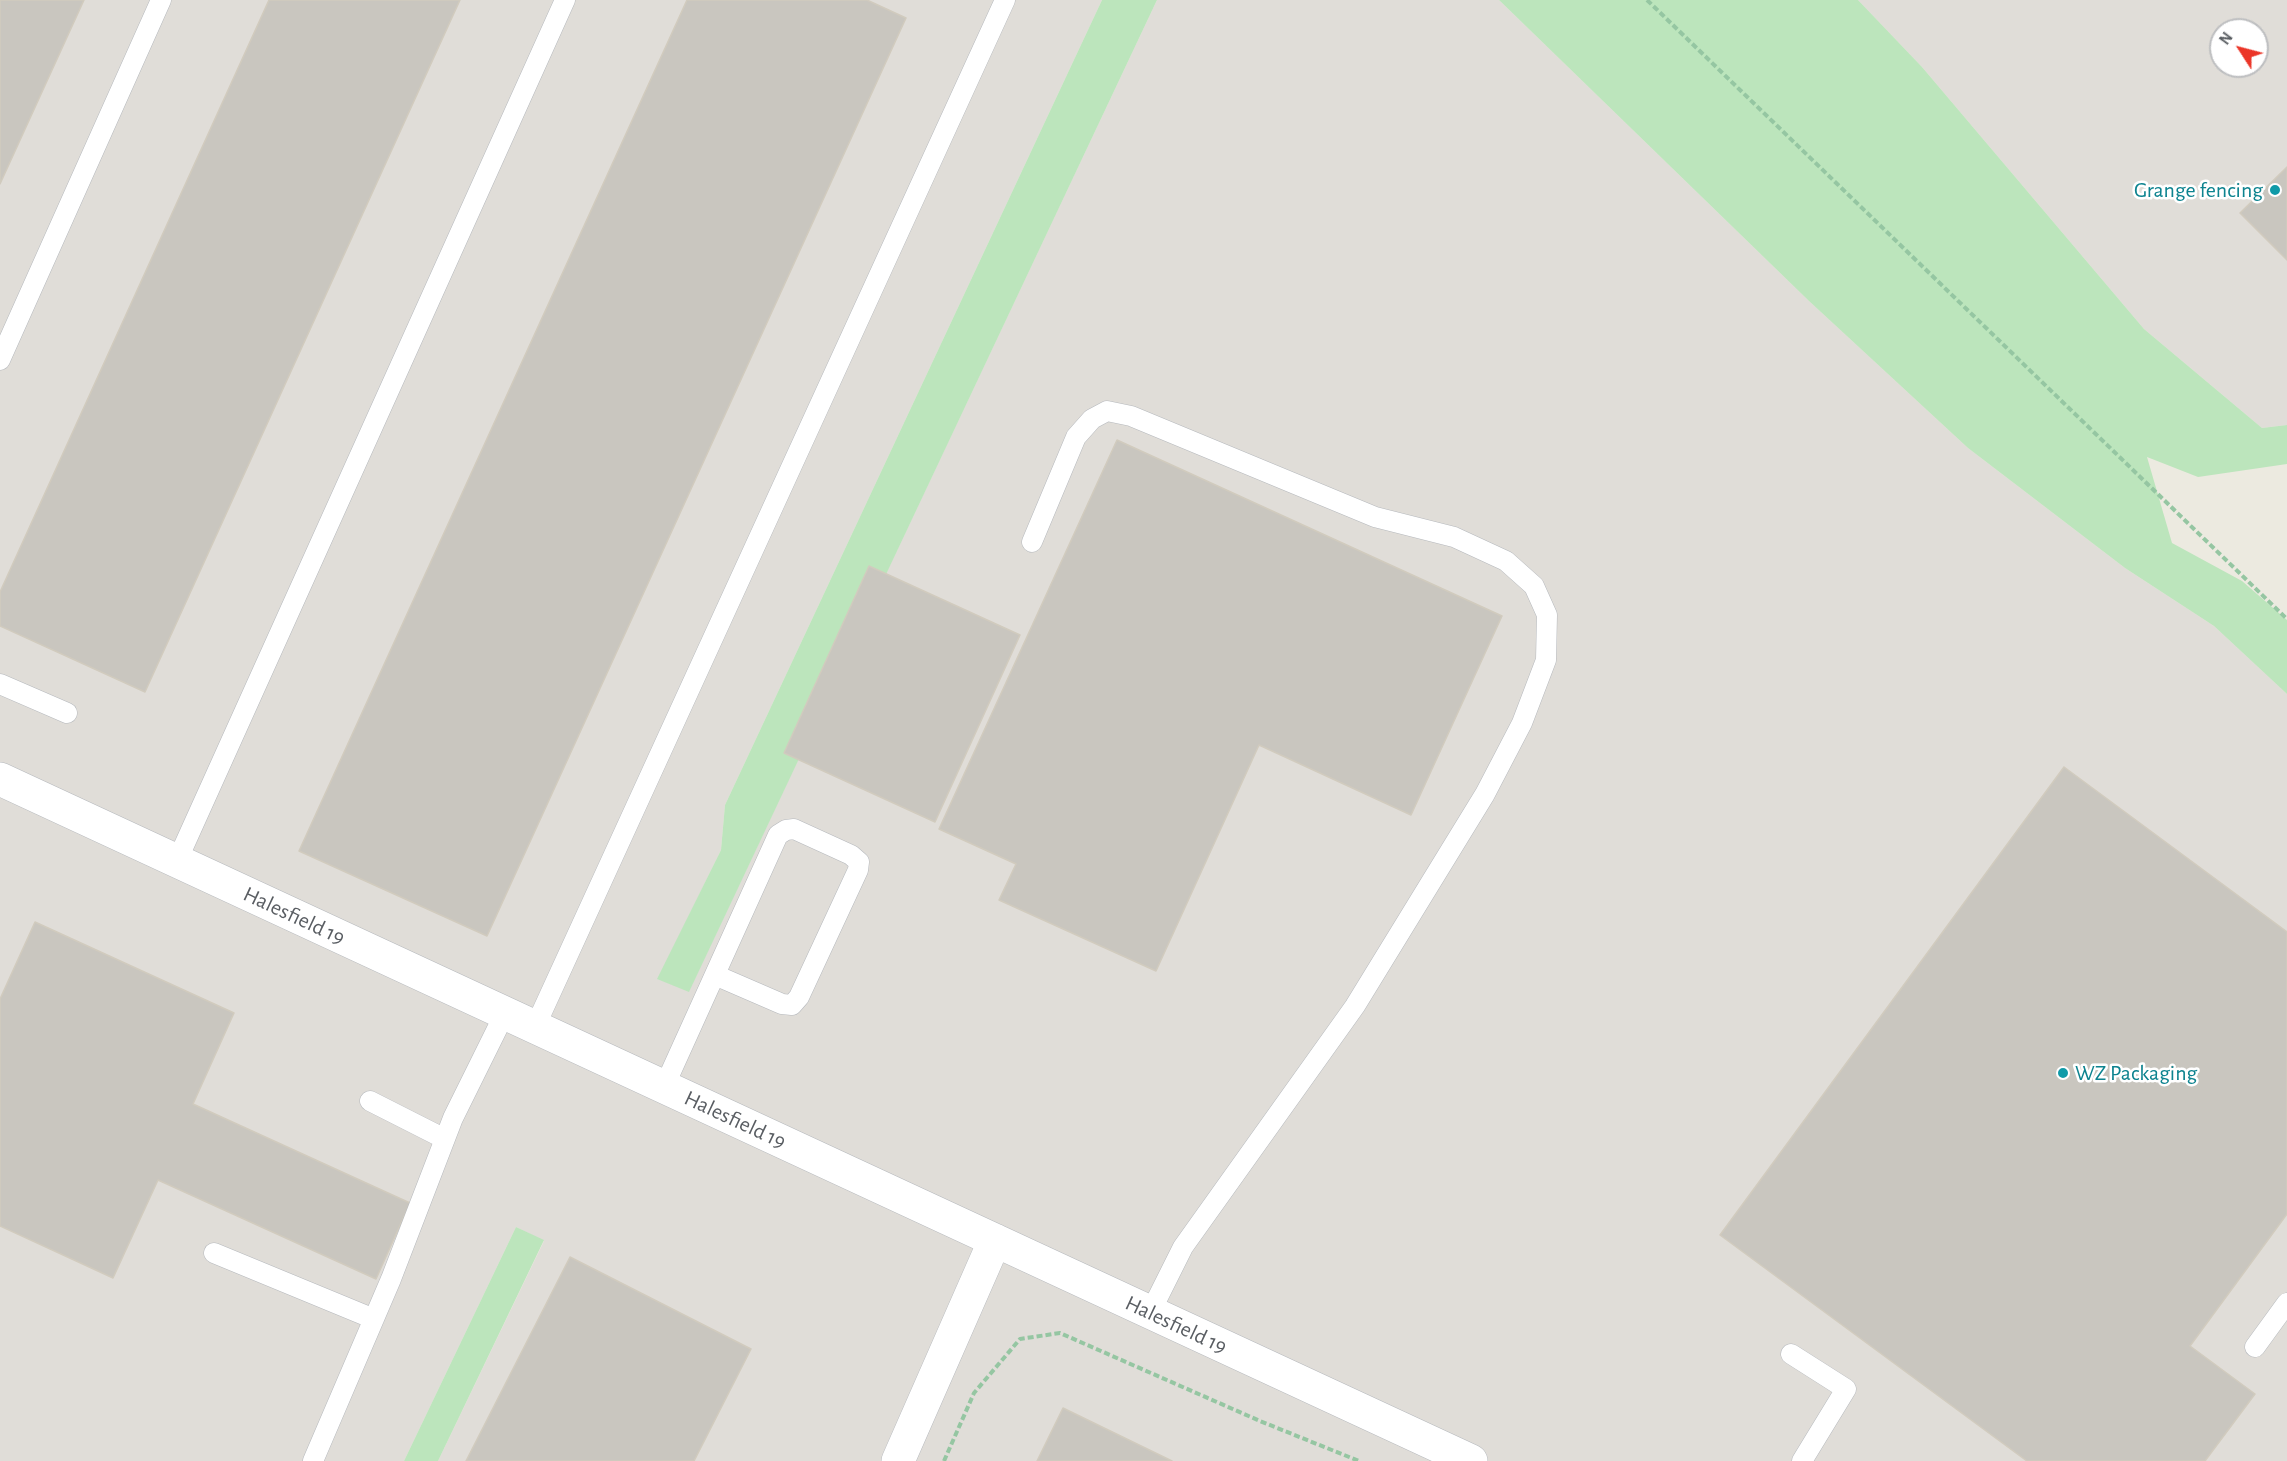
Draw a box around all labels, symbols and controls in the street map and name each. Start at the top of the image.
north arrow [2209,18,2269,78]
text: N [2216,29,2236,48]
place label: Grange fencing [2134,177,2263,203]
marker: Grange fencing [2268,183,2282,197]
street label: Halesfield 19 [239,881,349,951]
place label: WZ Packaging [2075,1060,2197,1086]
marker: WZ Packaging [2056,1066,2070,1080]
street label: Halesfield 19 [680,1085,790,1155]
street label: Halesfield 19 [1121,1290,1231,1360]

